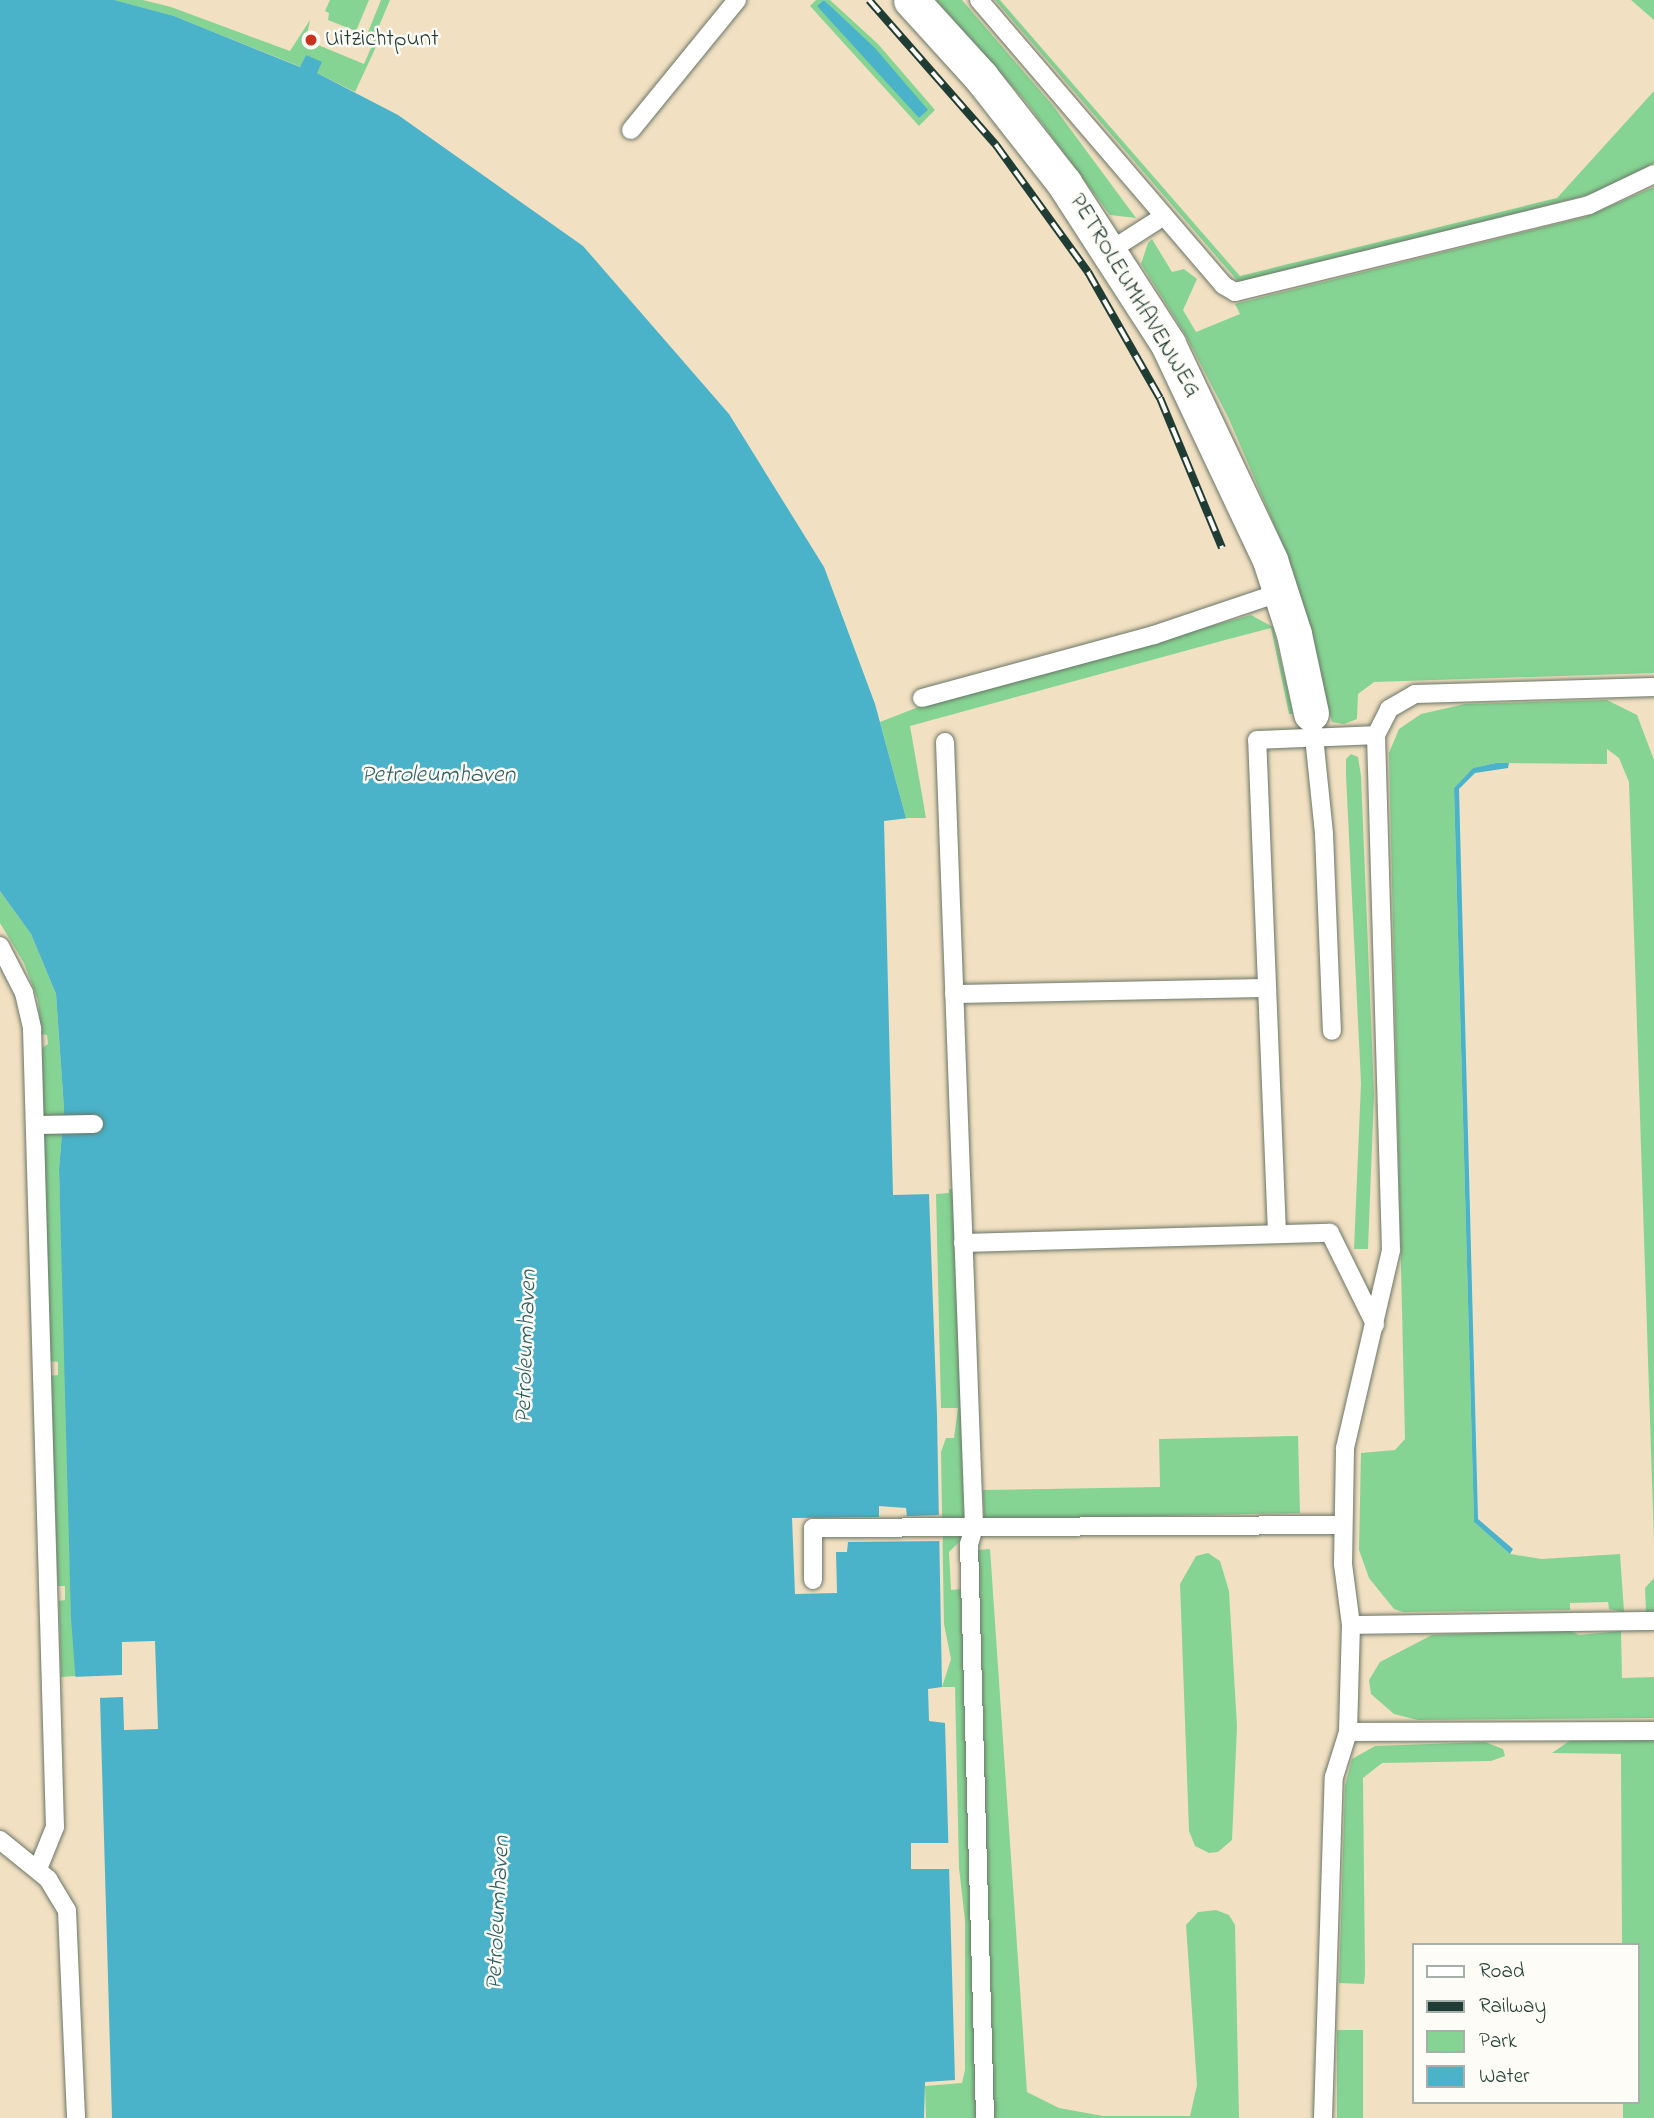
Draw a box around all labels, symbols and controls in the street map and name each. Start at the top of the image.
place label: Uitzichtpunt [325,26,439,54]
marker: Uitzichtpunt [303,32,319,48]
street label: PETROLEUMHAVENWEG [1062,189,1206,403]
water label: Petroleumhaven [361,762,515,790]
water label: Petroleumhaven [510,1269,544,1425]
water label: Petroleumhaven [481,1835,517,1991]
legend [1412,1943,1640,2104]
text: Road [1479,1957,1525,1987]
text: Railway [1479,1992,1546,2022]
text: Park [1479,2027,1517,2057]
text: Water [1479,2062,1530,2092]

